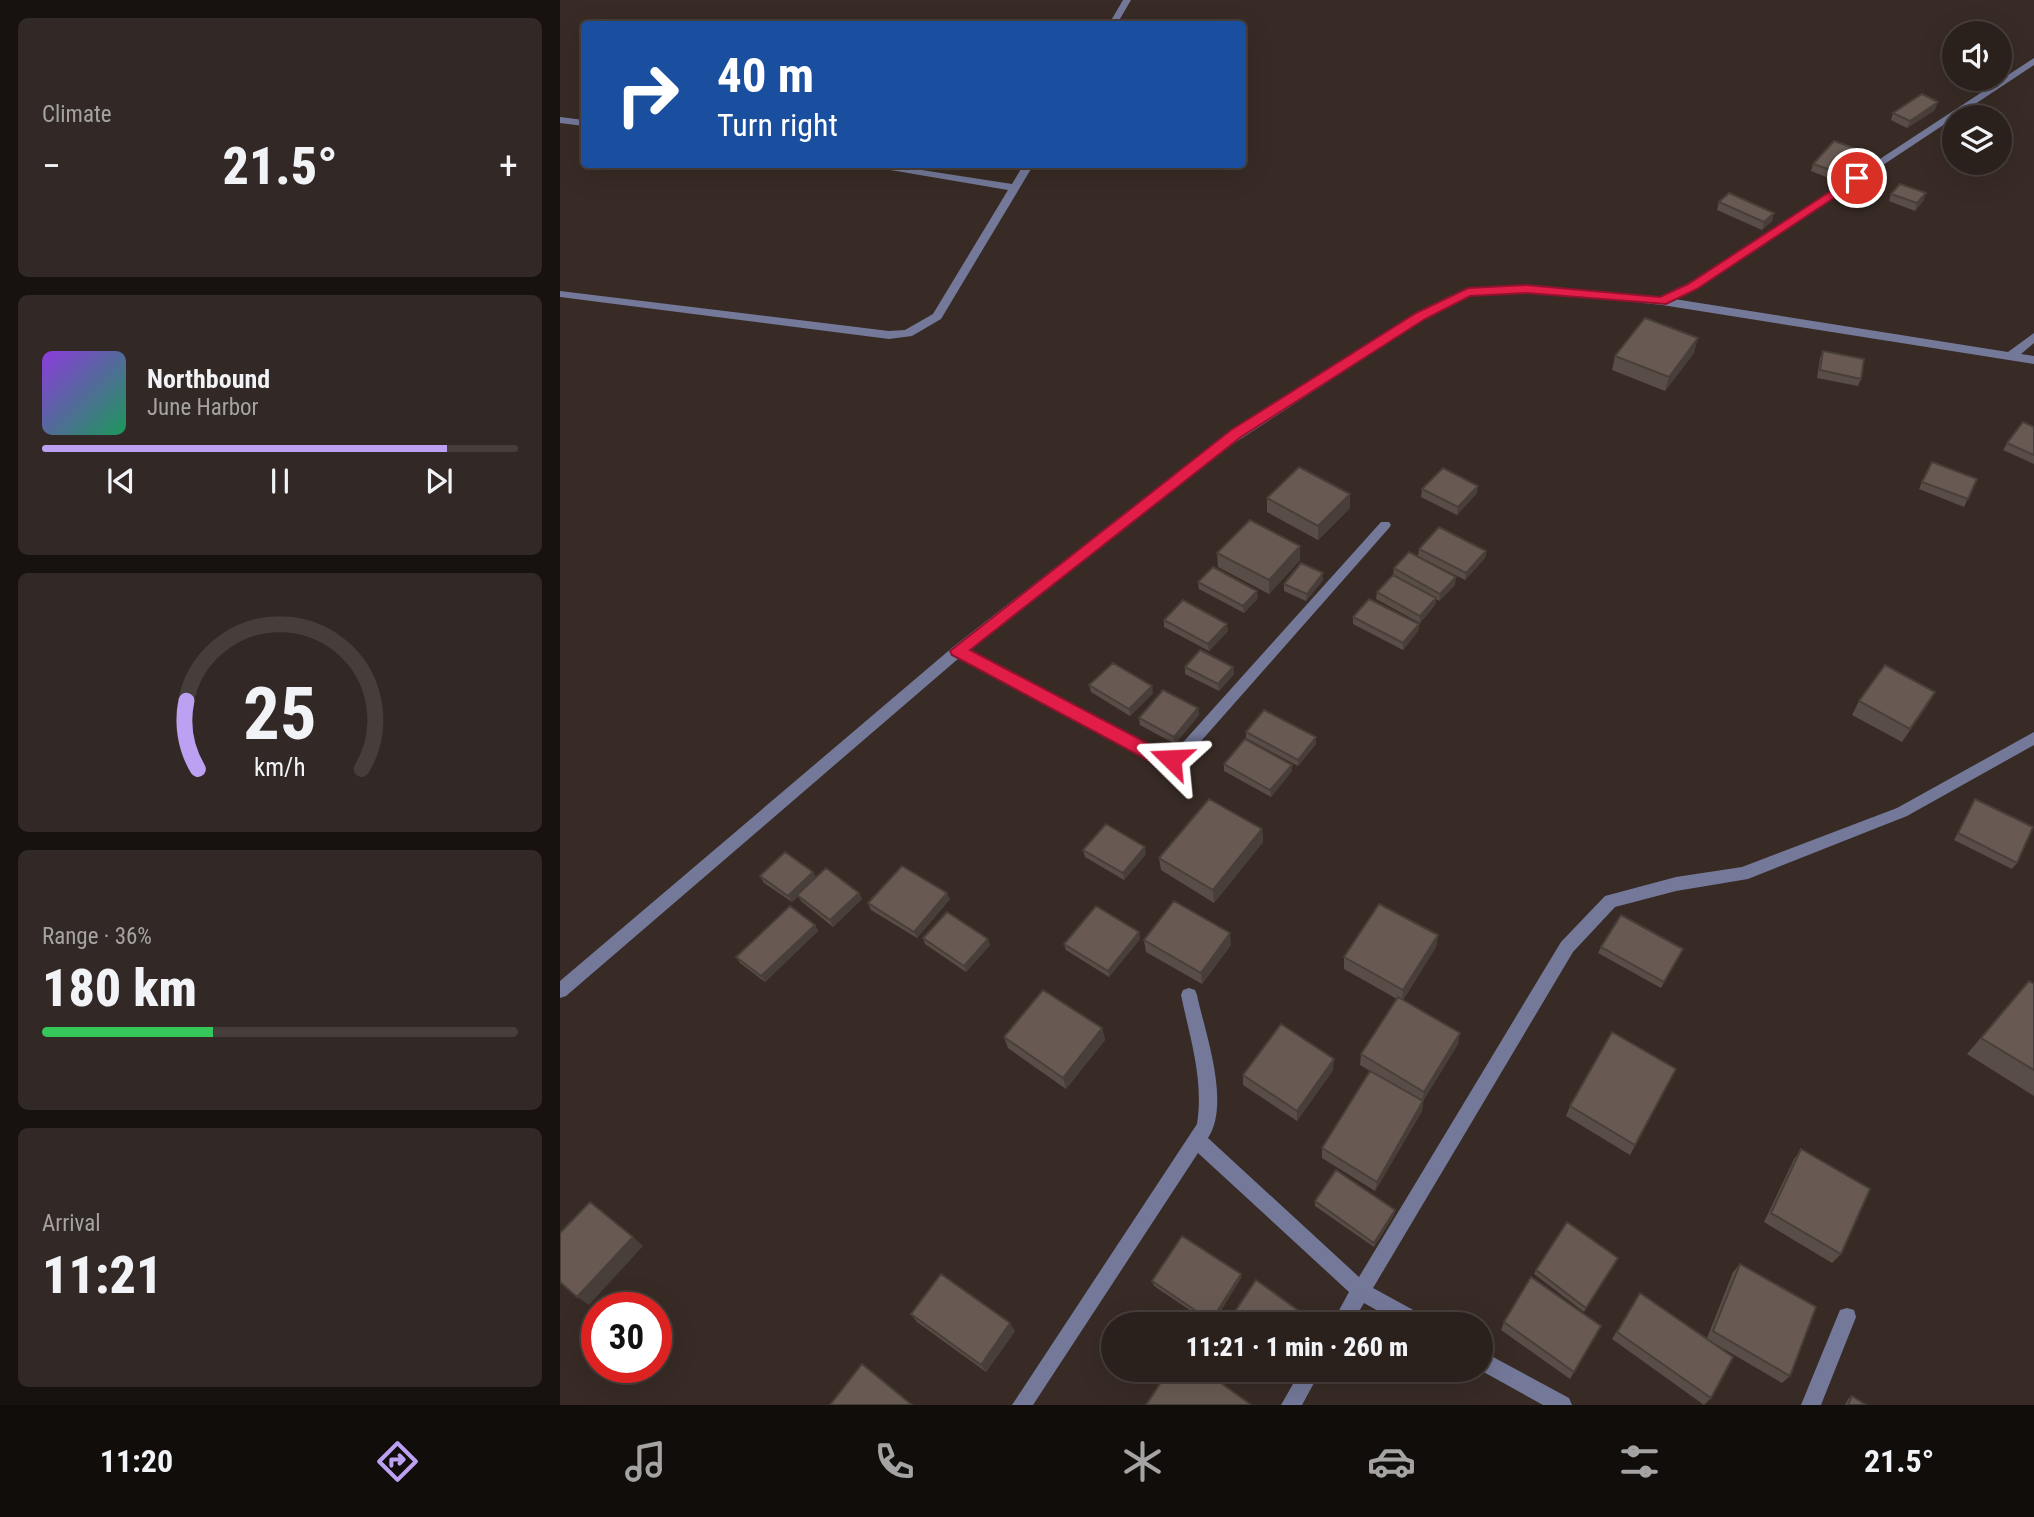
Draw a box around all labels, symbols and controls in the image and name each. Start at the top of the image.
map controls [1942,21,2012,175]
button: sound [1942,21,2012,91]
text: 40 m [717,47,814,104]
icon: right [602,49,693,140]
text: Climate [42,101,112,128]
button: layers [1942,105,2012,175]
text: Turn right [717,106,838,144]
text: 21.5° [222,136,338,197]
text: − [42,144,61,188]
text: + [499,144,518,188]
pin [1827,148,1887,208]
icon: arrive [1838,159,1876,197]
text: Northbound [147,364,270,394]
text: June Harbor [147,394,259,421]
icon: previous [102,462,140,500]
icon: pause [261,462,299,500]
icon: next [420,462,458,500]
text: 25 [243,671,317,757]
position arrow [1134,722,1208,796]
text: km/h [254,752,306,781]
text: Range · 36% [42,923,152,950]
text: 180 km [42,958,197,1019]
text: Arrival [42,1210,101,1237]
text: 11:21 [42,1245,162,1306]
speed limit sign: 30 [581,1292,672,1383]
text: 11:21 · 1 min · 260 m [1186,1332,1408,1362]
icon: directions [373,1437,422,1486]
icon: music [621,1437,670,1486]
icon: phone [870,1437,919,1486]
icon: climate [1118,1437,1167,1486]
icon: car [1367,1437,1416,1486]
icon: filters [1615,1437,1664,1486]
text: 11:20 [100,1442,173,1480]
text: 21.5° [1864,1442,1934,1480]

